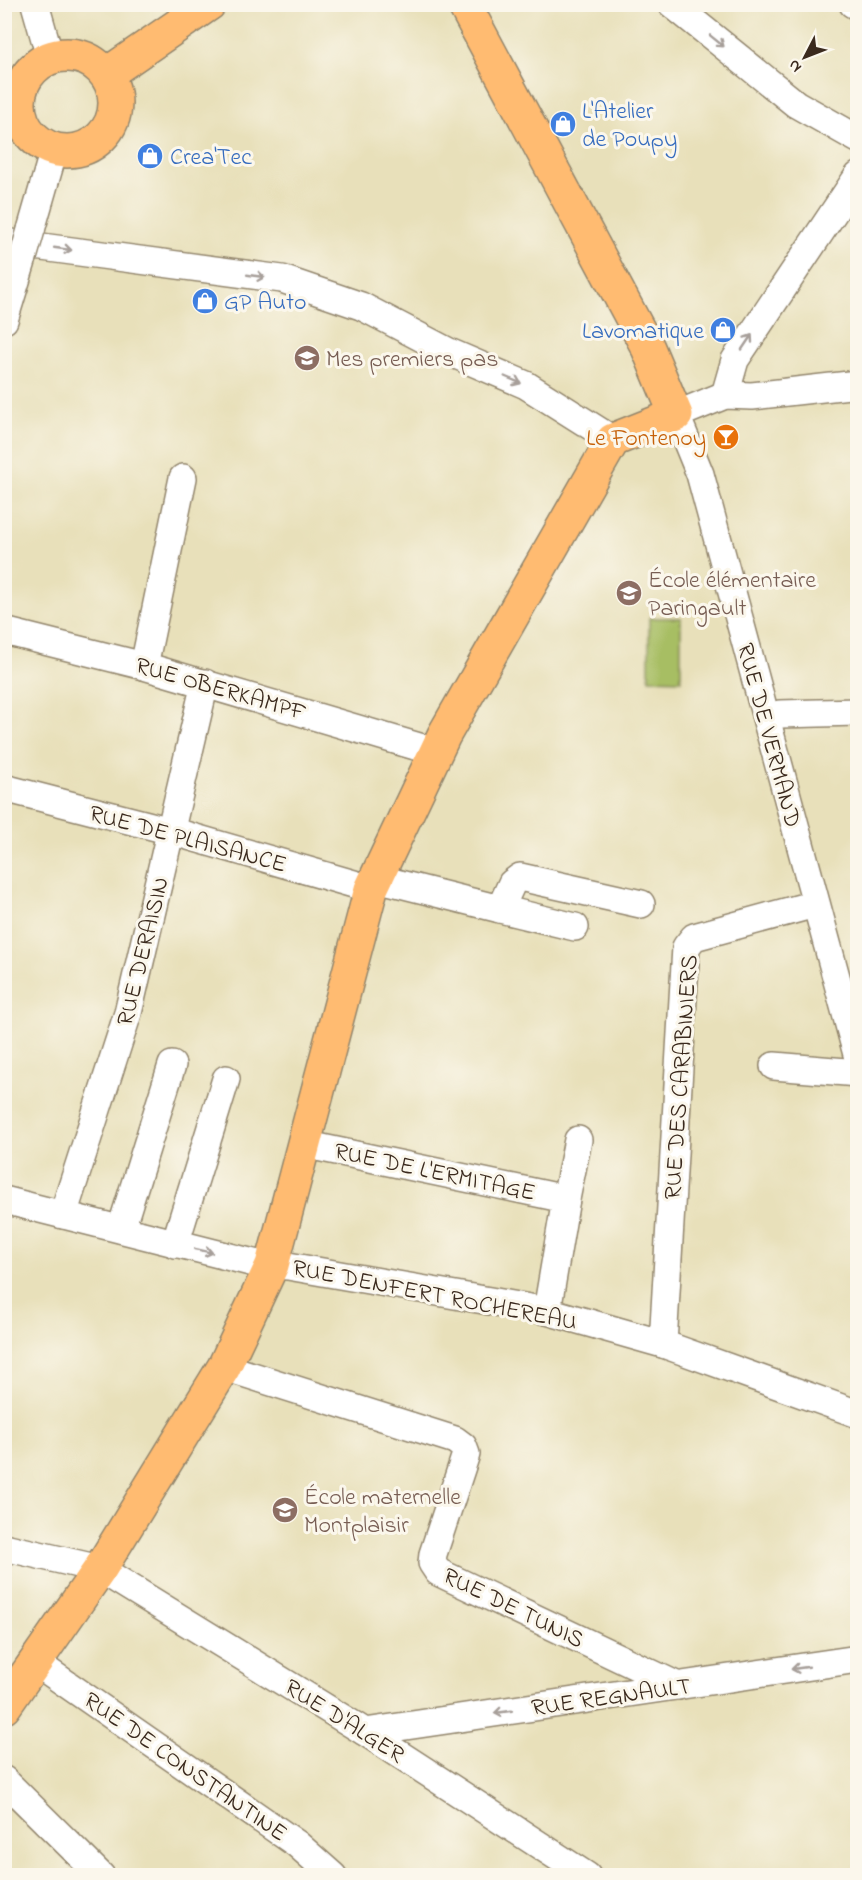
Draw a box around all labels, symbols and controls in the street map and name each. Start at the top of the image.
north arrow [775,27,835,87]
one-way arrow [709,34,725,47]
text: N [783,54,808,78]
place label: L'Atelier de Poupy [582,95,677,159]
shop icon: L'Atelier de Poupy [548,109,578,139]
shop icon: Crea'Tec [135,141,165,171]
place label: Crea'Tec [170,141,252,176]
one-way arrow [52,244,72,255]
one-way arrow [245,270,265,281]
shop icon: GP Auto [190,286,220,316]
place label: GP Auto [224,286,307,321]
place label: Lavomatique [582,315,704,350]
shop icon: Lavomatique [708,315,738,345]
one-way arrow [742,334,754,351]
school or university icon: Mes premiers pas [292,343,322,373]
place label: Mes premiers pas [326,343,498,378]
one-way arrow [504,375,522,386]
place label: Le Fontenoy [586,422,706,458]
bar icon: Le Fontenoy [711,422,741,452]
place label: École élémentaire Paringault [648,564,816,627]
school or university icon: École élémentaire Paringault [614,578,644,608]
street label: RUE DE VERMAND [726,640,809,832]
street label: RUE OBERKAMPF [131,649,310,732]
street label: RUE DE PLAISANCE [85,797,290,884]
street label: RUE DERAISIN [109,874,180,1030]
street label: RUE DES CARABINIERS [656,954,709,1201]
street label: RUE DE L'ERMITAGE [331,1135,538,1212]
one-way arrow [194,1245,213,1257]
street label: RUE DENFERT ROCHEREAU [289,1252,580,1341]
place label: École maternelle Montplaisir [304,1481,461,1544]
school or university icon: École maternelle Montplaisir [270,1495,300,1525]
street label: RUE DE TUNIS [436,1560,589,1659]
one-way arrow [790,1662,810,1673]
street label: RUE REGNAULT [529,1670,694,1727]
street label: RUE D'ALGER [277,1671,411,1773]
street label: RUE DE CONSTANTINE [75,1684,294,1852]
one-way arrow [494,1706,513,1717]

